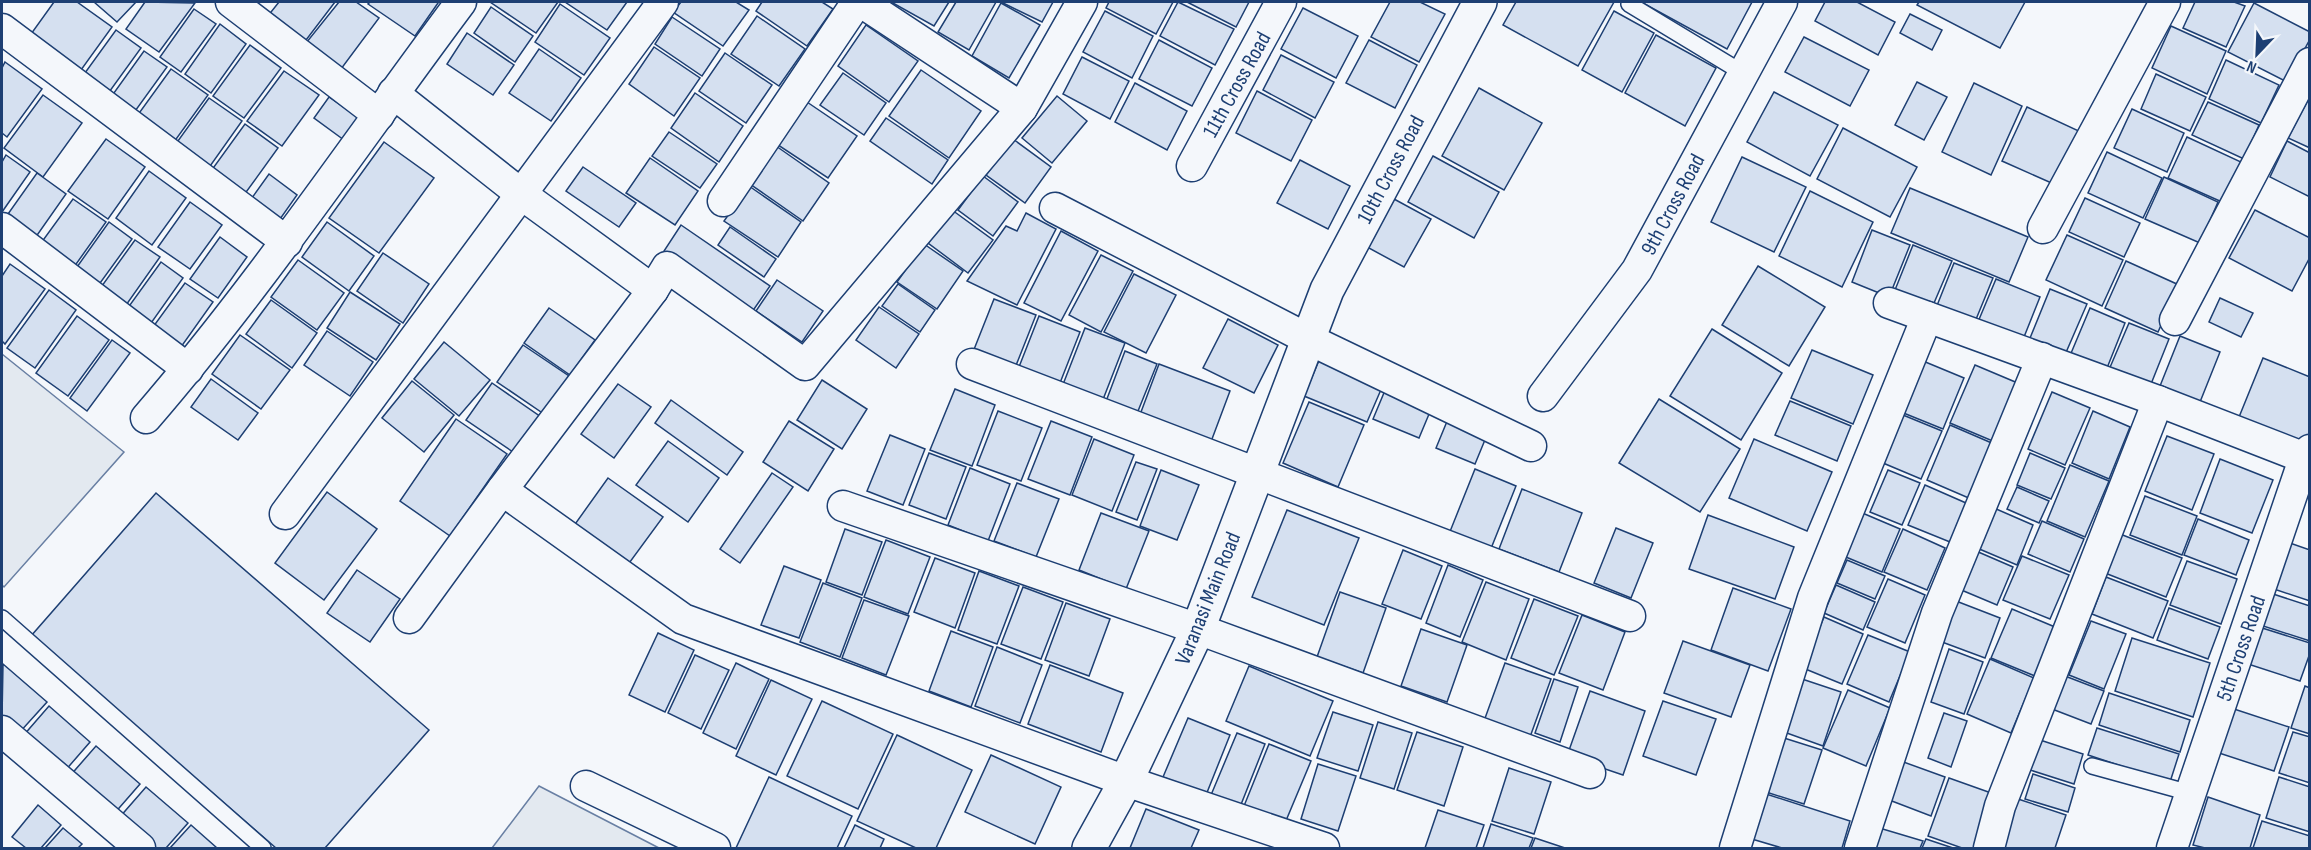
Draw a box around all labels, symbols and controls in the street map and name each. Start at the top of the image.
north arrow [2227,24,2287,84]
street label: 11th Cross Road [1197,27,1277,142]
text: N [2244,56,2259,77]
street label: 10th Cross Road [1352,111,1431,228]
street label: 9th Cross Road [1635,149,1711,260]
street label: Varanasi Main Road [1170,528,1247,669]
street label: 5th Cross Road [2211,592,2272,705]

